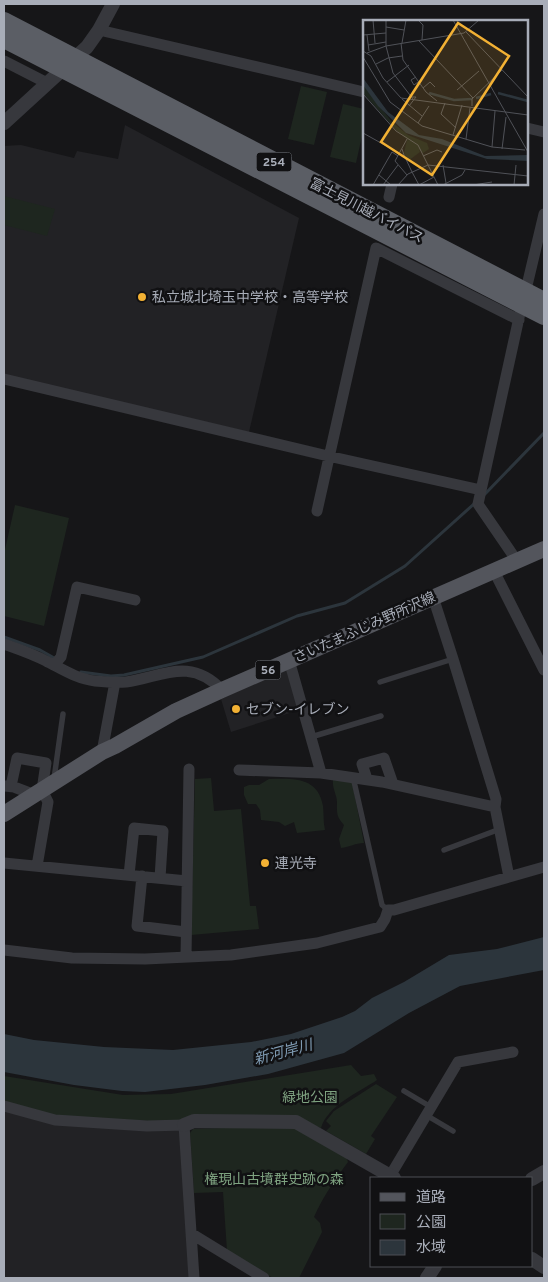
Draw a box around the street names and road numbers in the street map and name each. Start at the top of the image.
road number: 254 [256,152,292,172]
street label: 富士見川越バイパス [306,175,426,247]
street label: さいたまふじみ野所沢線 [291,589,438,667]
road number: 56 [256,660,280,680]

